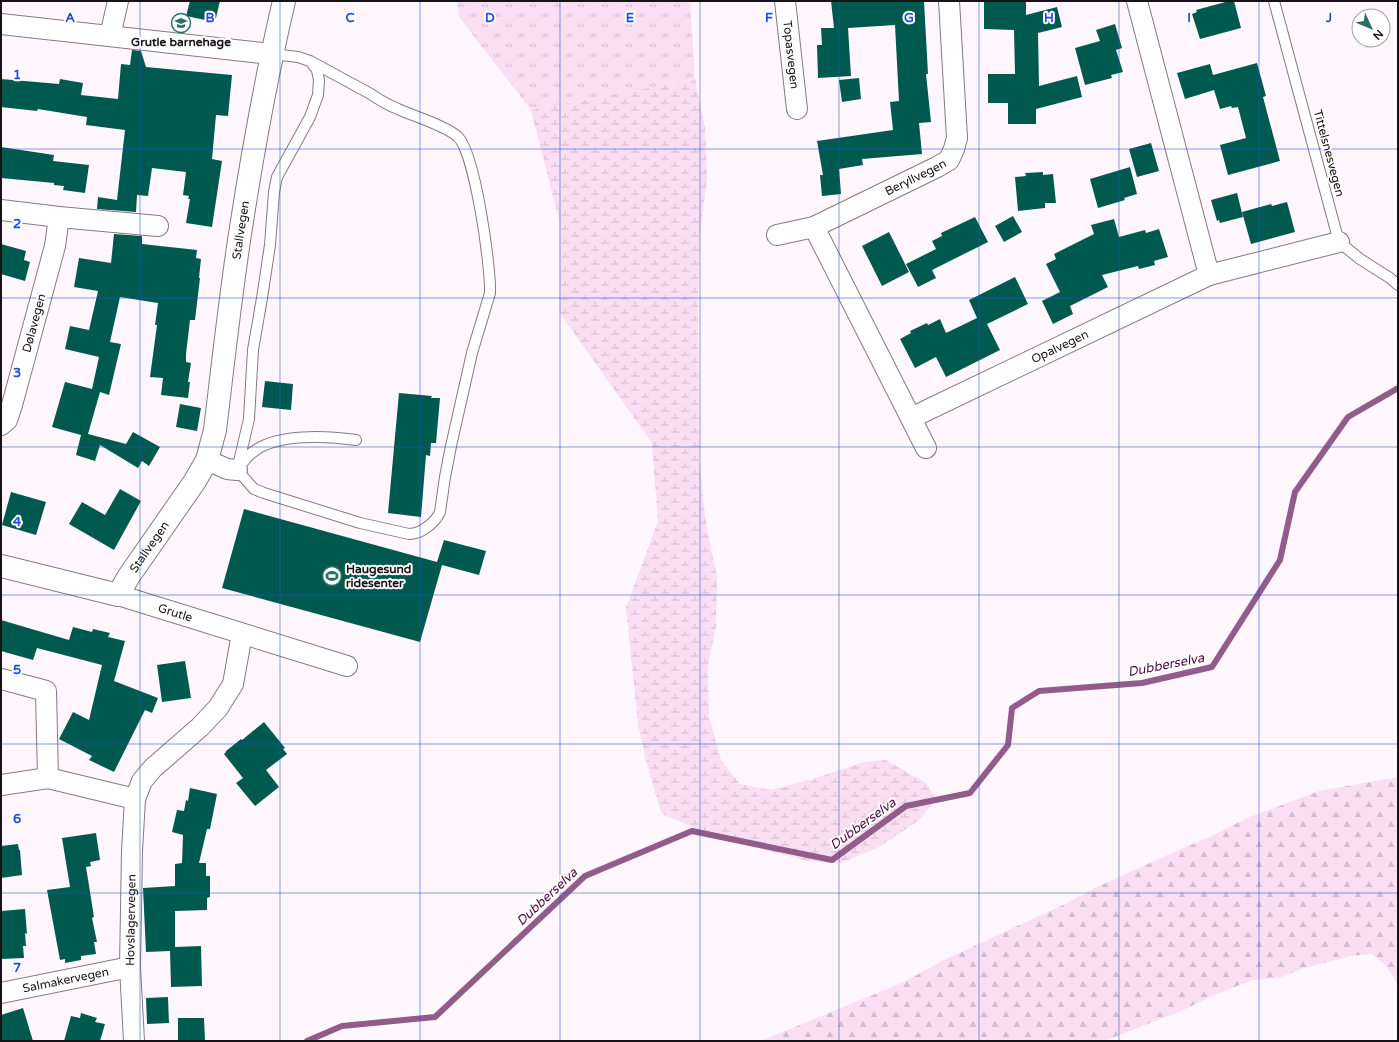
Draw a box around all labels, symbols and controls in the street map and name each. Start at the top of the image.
north arrow [1351,8,1391,48]
text: A [65,10,75,26]
text: B [205,10,215,26]
text: C [345,10,355,26]
text: D [485,10,495,26]
text: E [626,10,634,26]
text: F [765,10,773,26]
text: G [904,10,914,26]
text: H [1044,10,1054,26]
text: I [1187,10,1191,26]
text: J [1325,10,1332,26]
school or university icon: Grutle barnehage [170,12,192,34]
street label: Topasvegen [780,20,802,90]
text: N [1370,27,1386,42]
place label: Grutle barnehage [131,35,231,50]
text: 1 [13,67,21,83]
street label: Tittelsnesvegen [1311,108,1347,198]
street label: Beryllvegen [883,156,949,198]
street label: Stallvegen [229,200,252,260]
text: 2 [13,216,21,232]
street label: Dølavegen [19,292,49,354]
street label: Opalvegen [1029,327,1091,366]
text: 3 [13,365,21,381]
text: 4 [13,514,22,530]
street label: Stallvegen [127,519,172,575]
place label: Haugesund ridesenter [346,562,411,590]
sports icon: Haugesund ridesenter [321,565,343,587]
street label: Grutle [156,601,194,625]
water label: Dubberselva [1127,650,1206,680]
text: 5 [13,662,21,678]
water label: Dubberselva [827,794,900,853]
text: 6 [13,811,21,827]
water label: Dubberselva [513,864,581,929]
street label: Hovslagervegen [123,874,139,966]
text: 7 [13,960,21,976]
street label: Salmakervegen [21,964,110,995]

